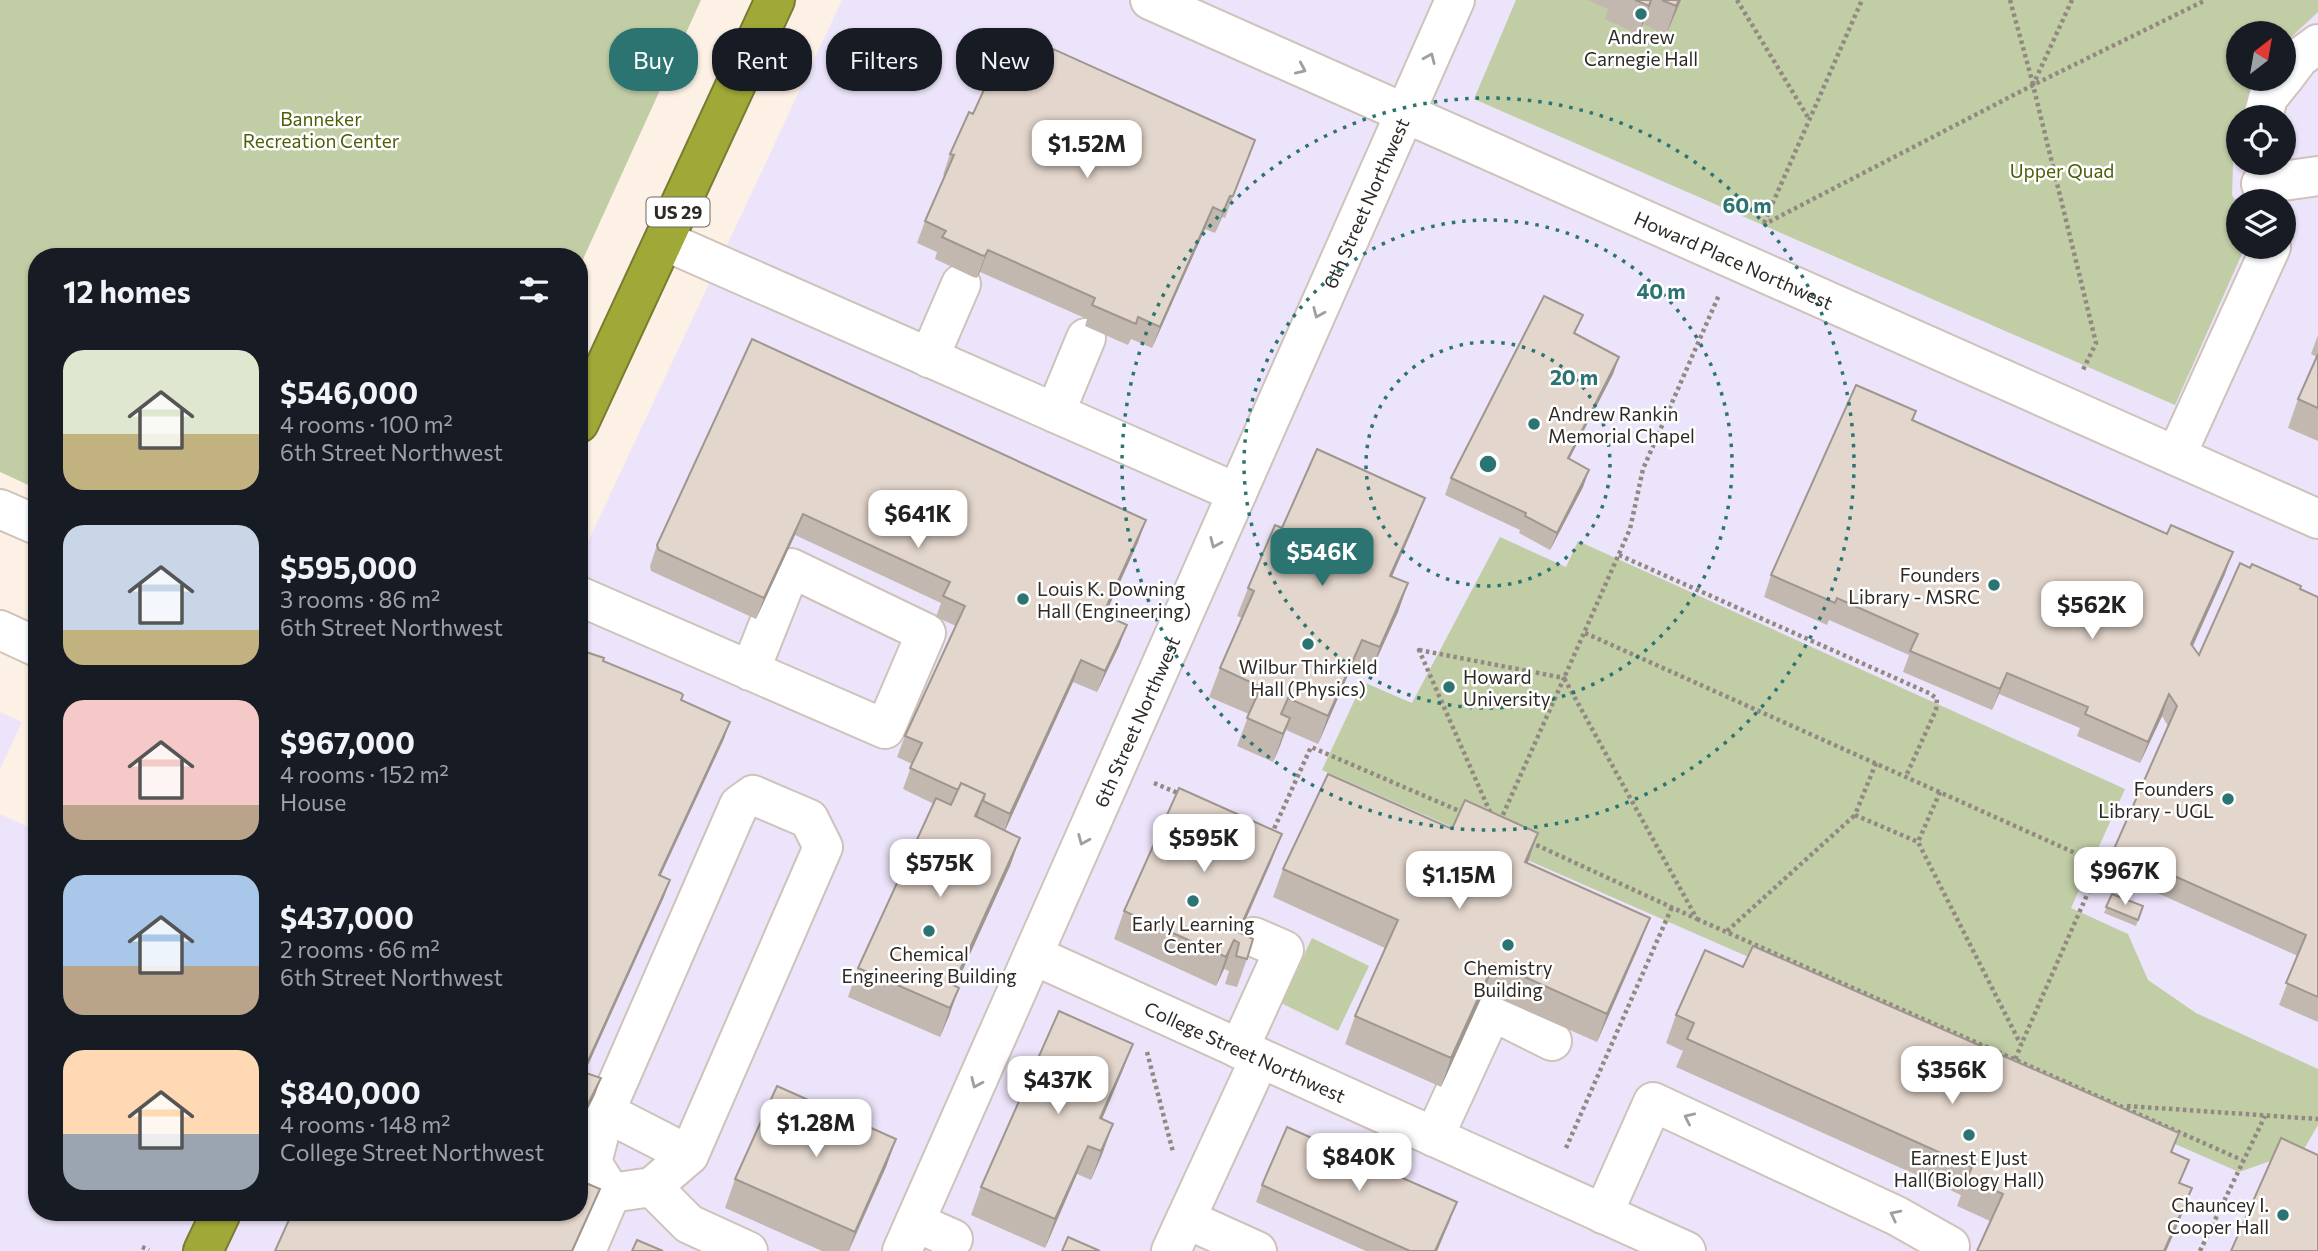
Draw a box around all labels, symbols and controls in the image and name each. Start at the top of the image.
marker: Andrew Carnegie Hall [1633,6,1649,22]
north arrow [2226,21,2296,91]
map controls [2226,21,2296,259]
place label: Andrew Carnegie Hall [1584,25,1698,70]
chip: Buy [609,28,698,91]
chip: Rent [712,28,812,91]
chip: Filters [826,28,942,91]
chip: New [956,28,1054,91]
one-way arrow [1422,53,1436,65]
one-way arrow [1294,61,1306,75]
button: locate [2226,105,2296,175]
park label: Banneker Recreation Center [243,107,400,152]
street label: 6th Street Northwest [1318,114,1413,292]
pin: $1.52M [1030,120,1144,180]
text: $1.52M [1048,129,1126,157]
park label: Upper Quad [2010,159,2114,182]
button: layers [2226,189,2296,259]
text: 60 m [1722,192,1772,217]
road number: US 29 [646,197,710,226]
street label: Howard Place Northwest [1631,205,1837,314]
icon: filters [515,271,553,309]
text: 12 homes [63,272,191,309]
text: 40 m [1636,278,1686,303]
one-way arrow [1312,305,1326,318]
text: 20 m [1550,364,1598,389]
text: $546,000 [280,373,418,410]
icon: home [119,378,203,462]
place label: Andrew Rankin Memorial Chapel [1548,402,1695,447]
text: 4 rooms · 100 m² [280,410,453,438]
marker: Andrew Rankin Memorial Chapel [1526,416,1542,432]
text: 6th Street Northwest [280,438,503,466]
centre of rings [1476,452,1500,476]
pin: $641K [869,490,967,550]
text: $641K [884,499,952,527]
pin: $546K [1273,528,1371,588]
one-way arrow [1209,536,1223,548]
text: $546K [1287,537,1358,565]
text: $595,000 [280,548,417,585]
icon: home [119,553,203,637]
place label: Founders Library - MSRC [1848,563,1980,608]
place label: Louis K. Downing Hall (Engineering) [1037,577,1191,622]
marker: Founders Library - MSRC [1986,577,2002,593]
pin: $562K [2043,582,2141,641]
text: 3 rooms · 86 m² [280,585,440,613]
text: $562K [2057,590,2127,618]
marker: Louis K. Downing Hall (Engineering) [1015,591,1031,607]
text: 6th Street Northwest [280,613,503,641]
street label: 6th Street Northwest [1088,632,1184,810]
marker: Wilbur Thirkield Hall (Physics) [1300,636,1316,652]
place label: Wilbur Thirkield Hall (Physics) [1239,655,1377,700]
place label: Howard University [1463,665,1551,710]
marker: Howard University [1441,679,1457,695]
text: $967,000 [280,723,415,760]
icon: home [119,728,203,812]
text: 4 rooms · 152 m² [280,760,449,788]
place label: Founders Library - UGL [2098,777,2214,822]
text: House [280,788,346,816]
marker: Founders Library - UGL [2220,791,2236,807]
pin: $595K [1155,814,1253,874]
text: $595K [1169,823,1239,851]
one-way arrow [1077,833,1091,845]
pin: $575K [891,839,989,899]
text: $575K [906,848,974,876]
pin: $967K [2076,848,2174,907]
pin: $1.15M [1402,852,1516,911]
text: $967K [2090,856,2160,884]
text: $1.15M [1422,860,1496,888]
marker: Early Learning Center [1185,893,1201,909]
text: $437,000 [280,898,414,935]
icon: home [119,903,203,987]
place label: Early Learning Center [1132,912,1254,957]
marker: Chemical Engineering Building [921,923,937,939]
text: 2 rooms · 66 m² [280,935,440,963]
marker: Chemistry Building [1500,937,1516,953]
place label: Chemical Engineering Building [841,942,1017,987]
place label: Chemistry Building [1463,956,1553,1001]
text: 6th Street Northwest [280,963,503,991]
street label: College Street Northwest [1141,996,1350,1107]
pin: $356K [1903,1046,2001,1106]
text: $356K [1917,1055,1987,1083]
pin: $437K [1009,1056,1107,1116]
text: $437K [1023,1065,1093,1093]
text: $840,000 [280,1073,421,1110]
one-way arrow [970,1076,984,1088]
icon: home [119,1078,203,1162]
pin: $1.28M [759,1100,873,1159]
text: $1.28M [776,1108,856,1136]
text: 4 rooms · 148 m² [280,1110,451,1138]
one-way arrow [1684,1113,1697,1127]
marker: Earnest E Just Hall(Biology Hall) [1961,1127,1977,1143]
pin: $840K [1310,1134,1408,1193]
text: College Street Northwest [280,1138,544,1166]
text: $840K [1323,1142,1395,1170]
place label: Earnest E Just Hall(Biology Hall) [1894,1146,2044,1191]
place label: Chauncey I. Cooper Hall [2167,1193,2269,1238]
marker: Chauncey I. Cooper Hall [2275,1207,2291,1223]
one-way arrow [1890,1210,1902,1224]

